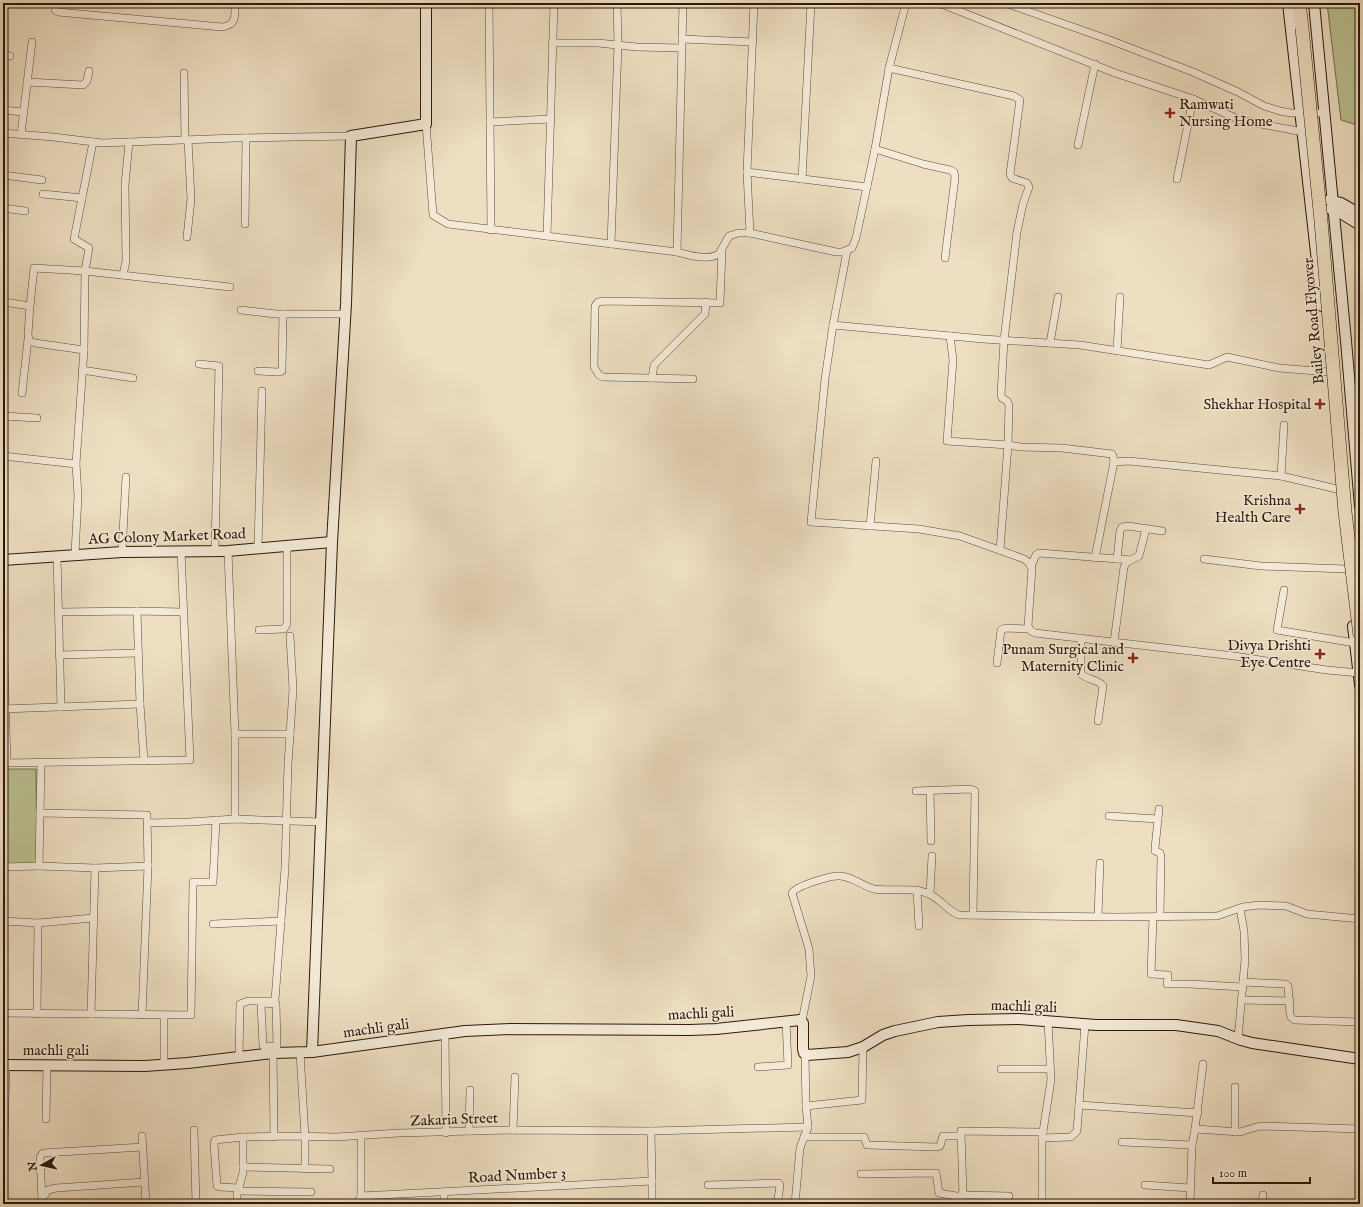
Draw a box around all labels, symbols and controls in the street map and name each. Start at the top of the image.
place label: Ramwati Nursing Home [1179,95,1273,131]
marker: Ramwati Nursing Home [1164,107,1176,119]
street label: Bailey Road Flyover [1298,257,1328,385]
place label: Shekhar Hospital [1203,395,1312,414]
marker: Shekhar Hospital [1314,398,1326,410]
place label: Krishna Health Care [1215,491,1292,527]
marker: Krishna Health Care [1294,503,1306,515]
street label: AG Colony Market Road [87,524,247,549]
place label: Divya Drishti Eye Centre [1227,636,1311,672]
place label: Punam Surgical and Maternity Clinic [1002,640,1125,676]
marker: Divya Drishti Eye Centre [1314,648,1326,660]
marker: Punam Surgical and Maternity Clinic [1127,652,1139,664]
street label: machli gali [990,996,1058,1017]
street label: machli gali [667,1002,735,1025]
street label: machli gali [342,1014,410,1043]
street label: machli gali [23,1041,89,1060]
street label: Zakaria Street [410,1108,498,1131]
north arrow [22,1145,62,1185]
scale bar [1213,1159,1310,1185]
text: N [25,1160,41,1173]
street label: Road Number 3 [467,1163,567,1188]
text: 100 m [1219,1166,1247,1181]

